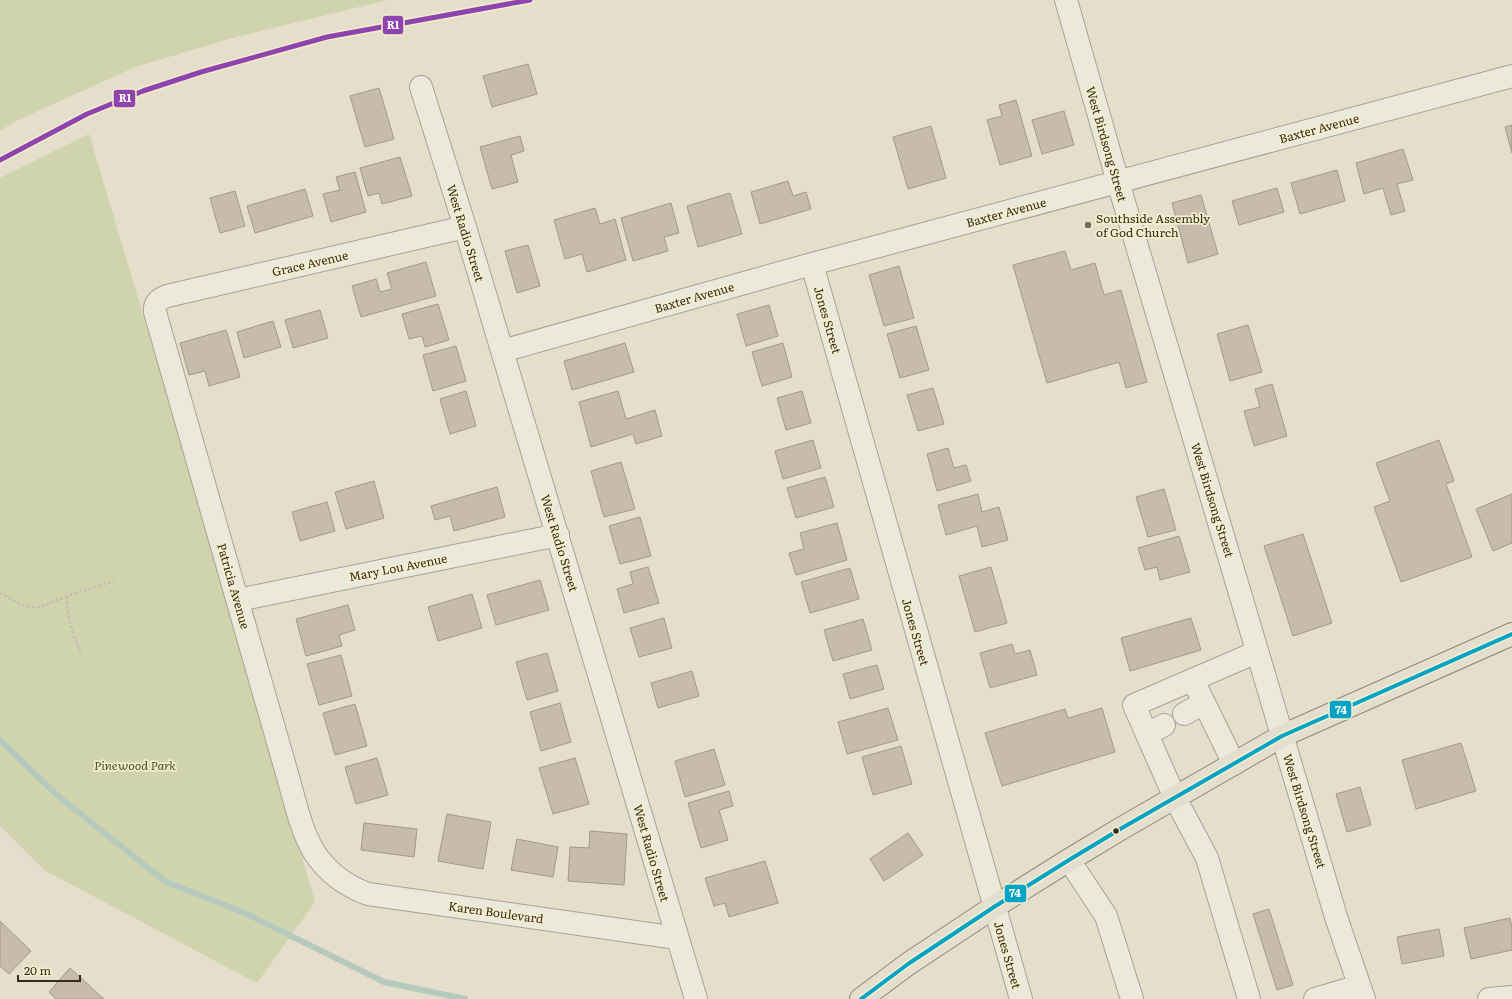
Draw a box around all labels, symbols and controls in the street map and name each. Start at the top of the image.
line badge: R1 [382,15,404,35]
text: R1 [387,16,400,32]
street label: West Birdsong Street [1082,84,1132,204]
line badge: R1 [113,89,136,108]
text: R1 [119,89,132,105]
street label: Baxter Avenue [1277,109,1361,147]
street label: West Radio Street [443,182,489,284]
street label: Baxter Avenue [964,193,1048,231]
place label: Southside Assembly of God Church [1096,209,1210,241]
marker: Southside Assembly of God Church [1083,220,1093,230]
street label: Grace Avenue [270,245,350,281]
street label: Baxter Avenue [652,277,736,317]
street label: Jones Street [810,284,846,356]
street label: West Birdsong Street [1187,440,1239,560]
street label: West Radio Street [537,492,583,594]
street label: Patricia Avenue [213,541,255,631]
street label: Mary Lou Avenue [347,549,449,585]
street label: Jones Street [898,596,934,668]
line badge: 74 [1329,700,1352,719]
text: 74 [1335,701,1347,717]
street label: West Birdsong Street [1279,751,1331,871]
park label: Pinewood Park [94,756,176,774]
street label: West Radio Street [629,802,675,904]
unlabelled marker [1111,826,1121,836]
line badge: 74 [1004,884,1027,903]
text: 74 [1009,884,1021,900]
street label: Karen Boulevard [447,896,545,928]
street label: Jones Street [990,919,1026,991]
scale bar [18,957,80,983]
text: 20 m [24,961,51,979]

